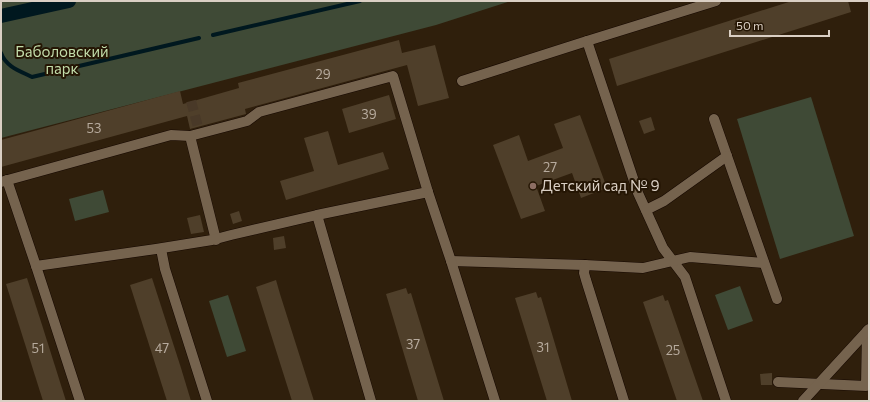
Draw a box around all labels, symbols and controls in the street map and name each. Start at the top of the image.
scale bar [730,12,829,38]
text: 50 m [736,18,764,32]
park label: Баболовский парк [15,42,109,77]
house number: 29 [315,66,331,82]
house number: 39 [361,106,377,122]
house number: 53 [87,120,101,136]
house number: 27 [543,159,557,175]
place label: Детский сад № 9 [541,176,660,194]
marker: Детский сад № 9 [528,181,538,191]
house number: 37 [406,336,420,352]
house number: 31 [537,339,549,355]
house number: 51 [31,340,45,356]
house number: 47 [155,340,169,356]
house number: 25 [666,342,680,358]

